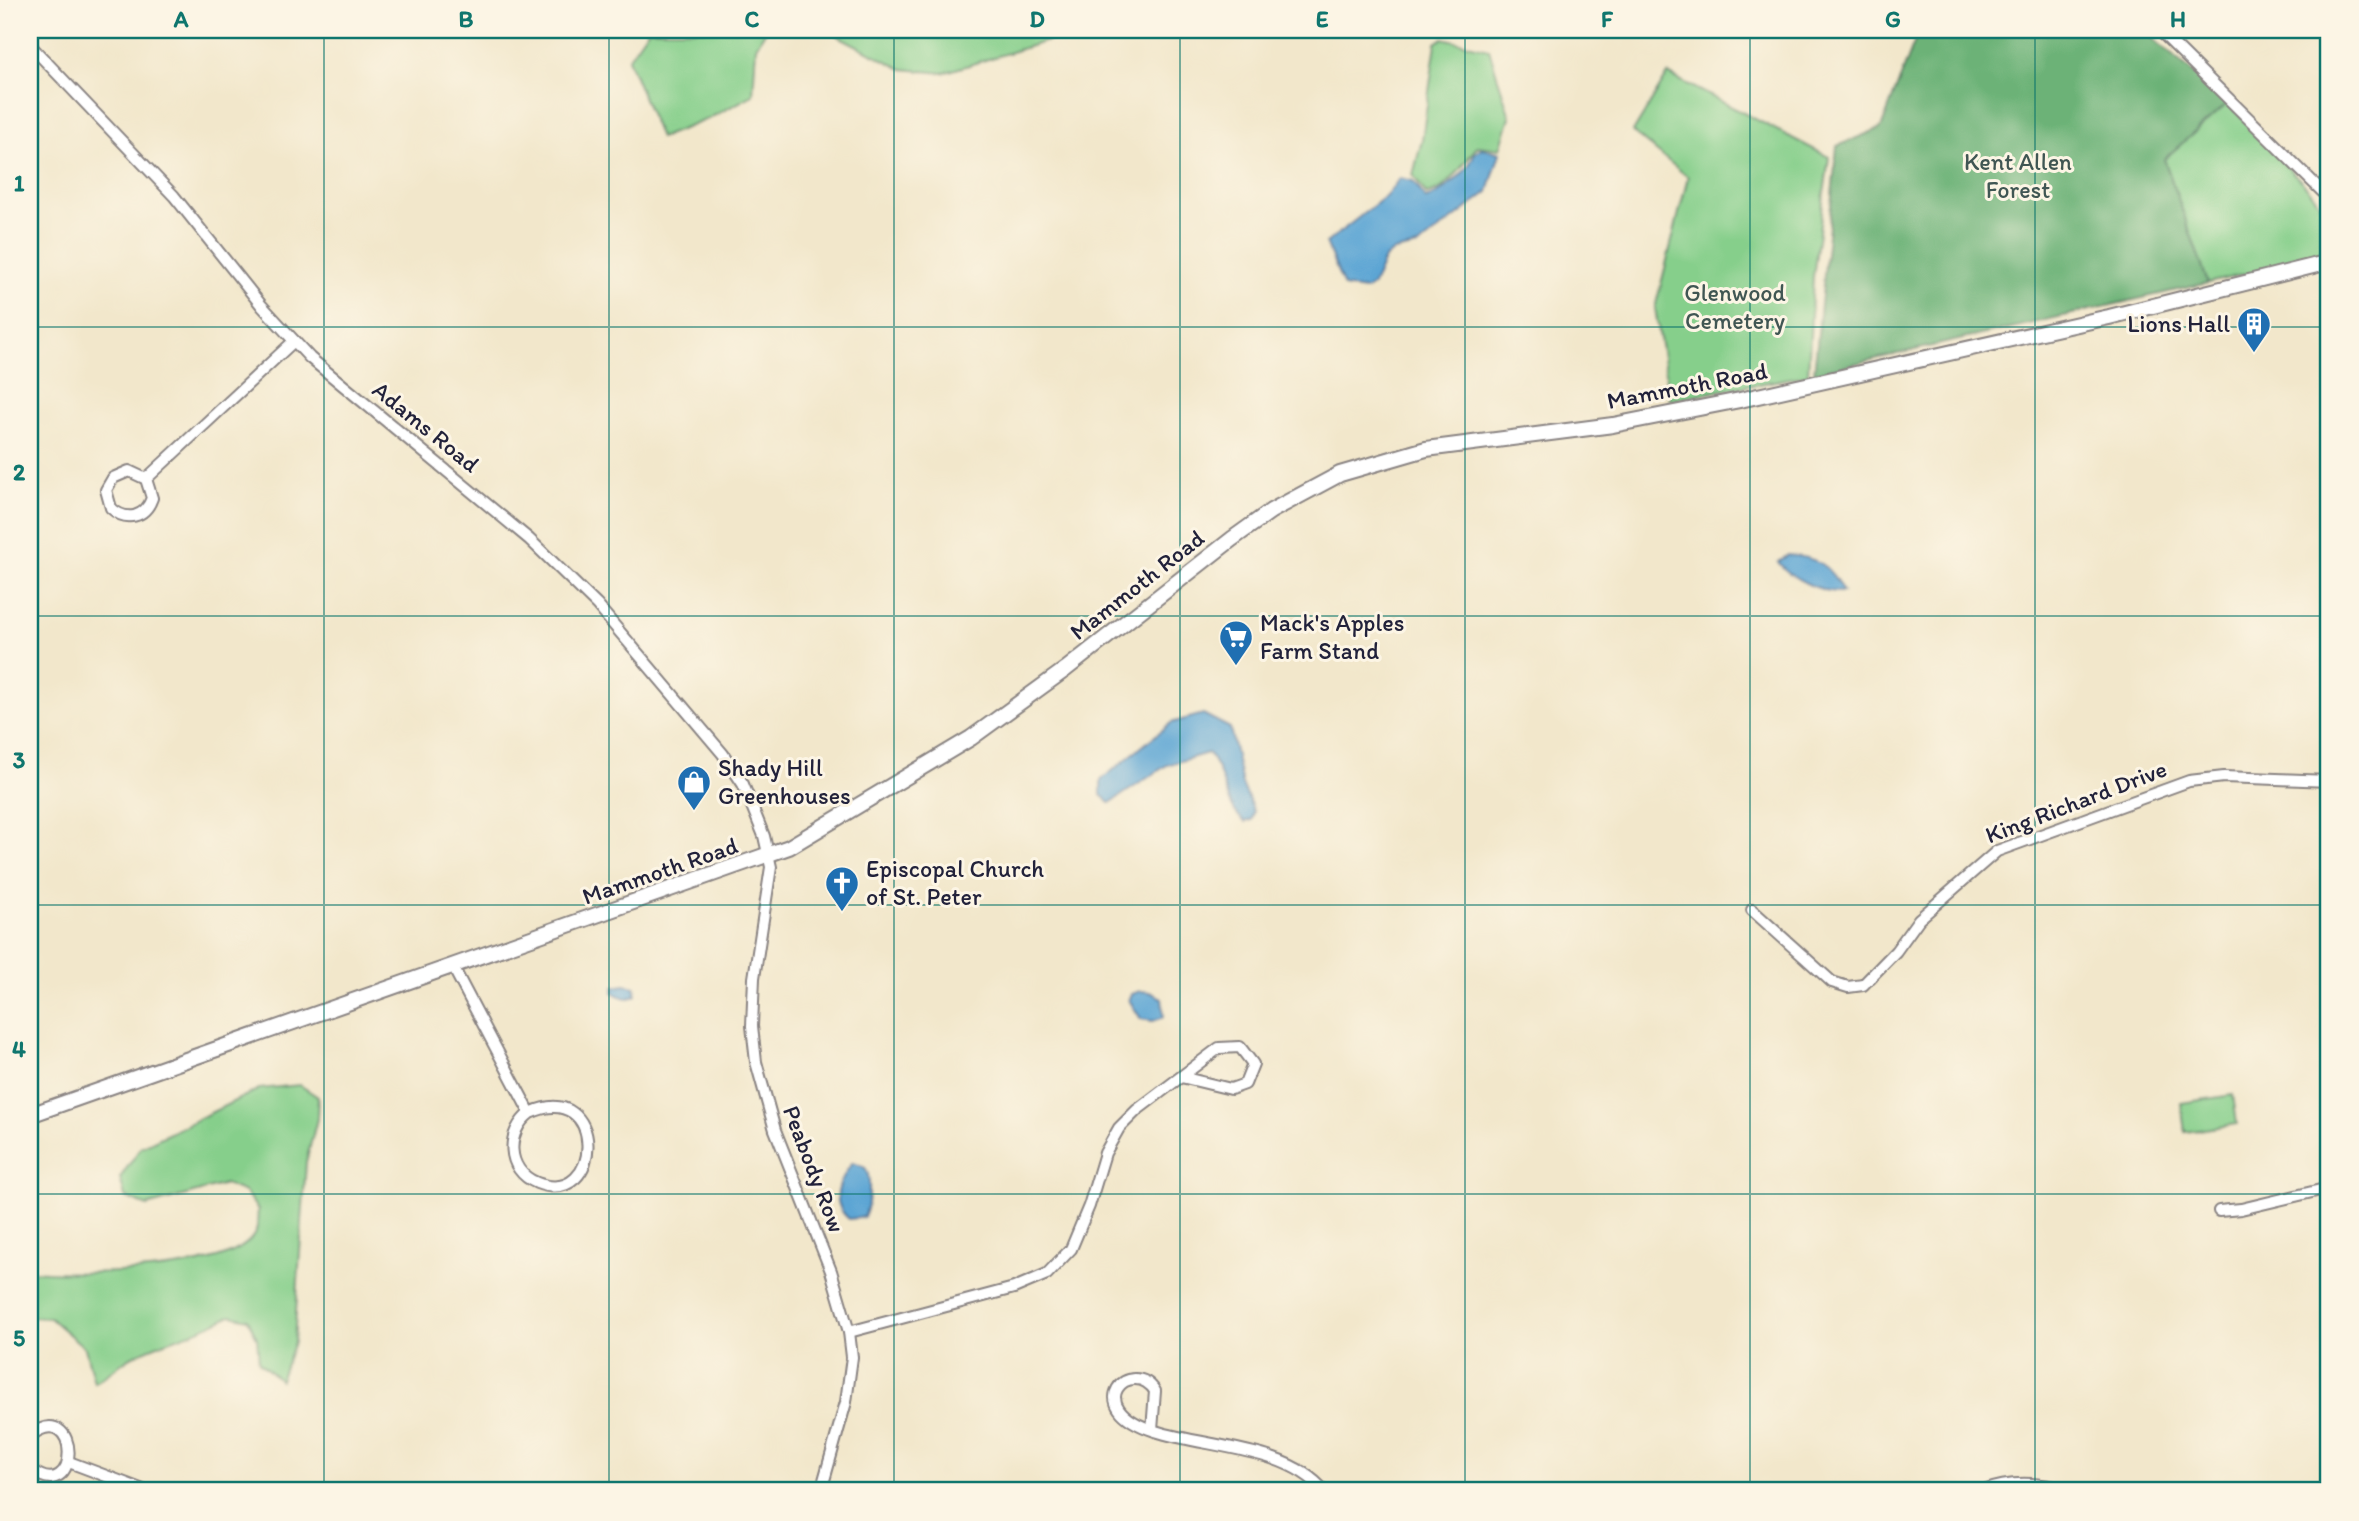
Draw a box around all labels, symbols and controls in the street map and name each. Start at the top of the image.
text: A [173,5,189,33]
text: B [459,5,474,33]
text: C [745,5,760,33]
text: D [1029,5,1045,33]
text: E [1316,5,1329,33]
text: F [1601,5,1614,33]
text: G [1885,5,1901,33]
text: H [2170,5,2186,33]
park label: Kent Allen Forest [1964,147,2072,204]
text: 1 [14,169,25,197]
park label: Glenwood Cemetery [1684,278,1786,335]
building icon: Lions Hall [2235,305,2273,354]
place label: Lions Hall [2127,309,2230,338]
street label: Mammoth Road [1604,356,1770,415]
street label: Adams Road [367,375,486,478]
text: 2 [13,458,26,486]
street label: Mammoth Road [1064,523,1210,646]
place label: Mack's Apples Farm Stand [1260,608,1404,665]
supermarket icon: Mack's Apples Farm Stand [1217,618,1255,667]
text: 3 [13,746,26,774]
place label: Shady Hill Greenhouses [718,753,851,810]
street label: King Richard Drive [1981,754,2171,849]
shop icon: Shady Hill Greenhouses [675,763,713,812]
street label: Mammoth Road [578,830,741,911]
place label: Episcopal Church of St. Peter [866,854,1044,911]
church icon: Episcopal Church of St. Peter [823,864,861,913]
text: 4 [12,1035,26,1063]
street label: Peabody Row [777,1101,852,1236]
text: 5 [13,1324,25,1352]

